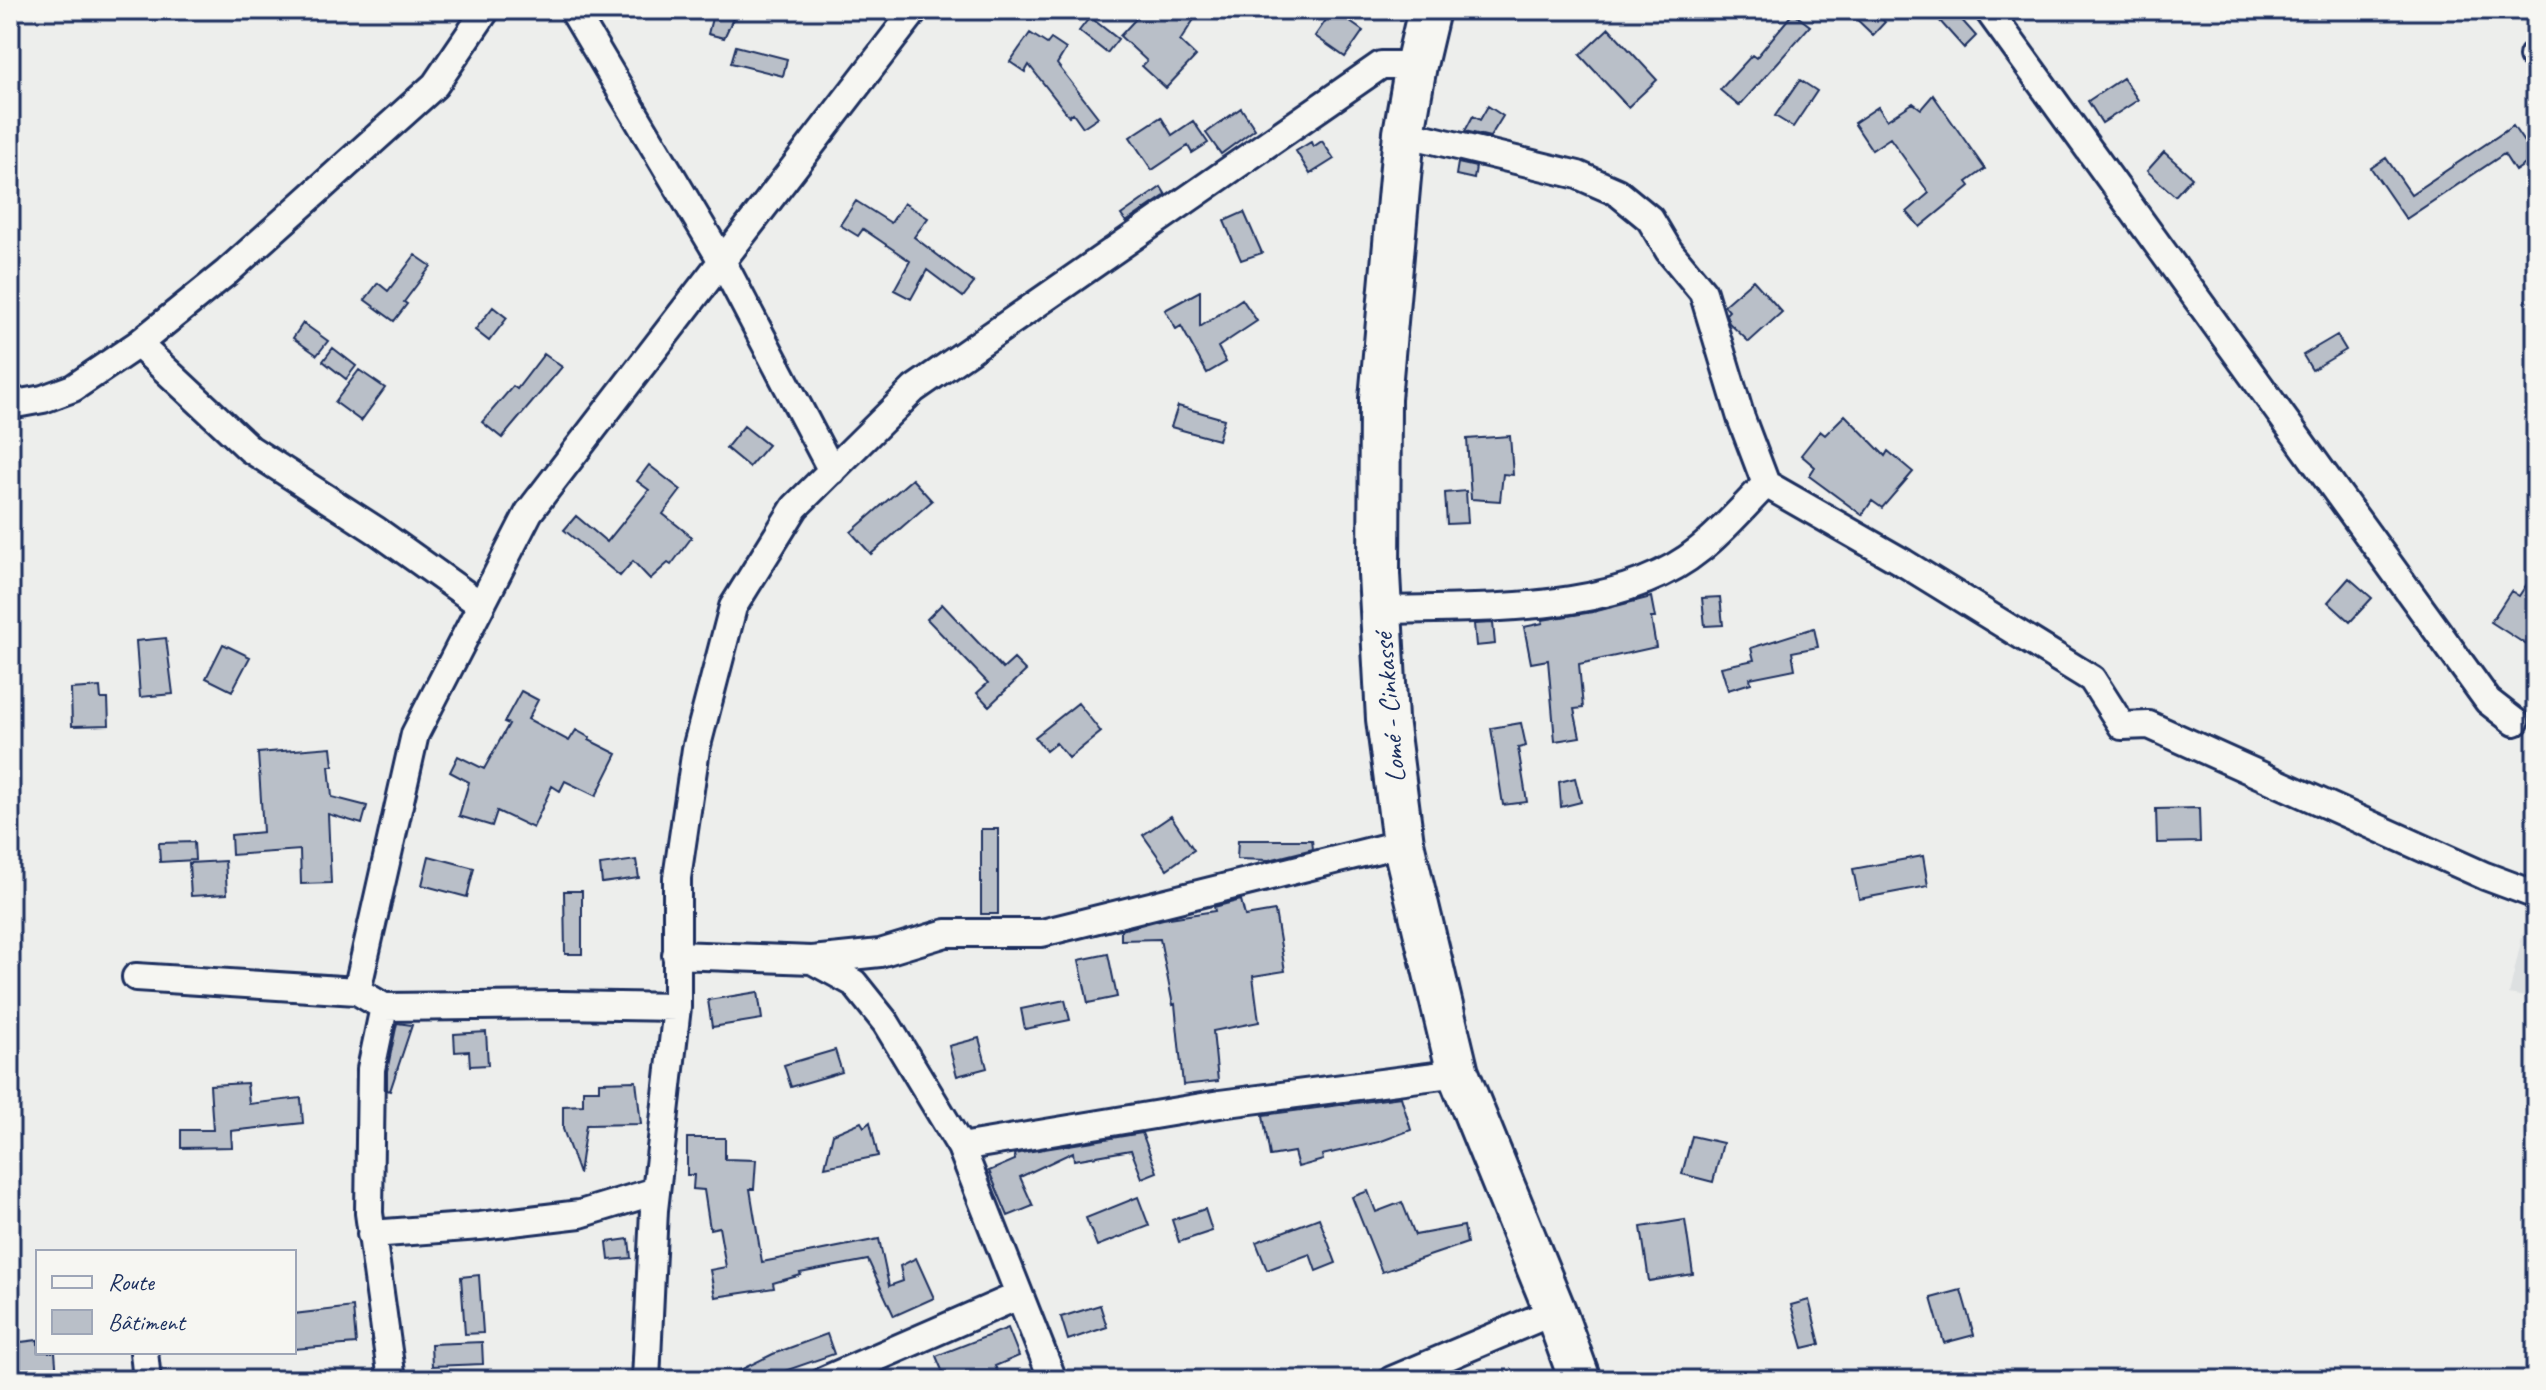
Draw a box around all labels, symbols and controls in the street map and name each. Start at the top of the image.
street label: Lomé - Cinkassé [1365,628,1413,784]
legend [36,1250,296,1354]
text: Route [108,1267,156,1297]
text: Bâtiment [108,1307,187,1337]

